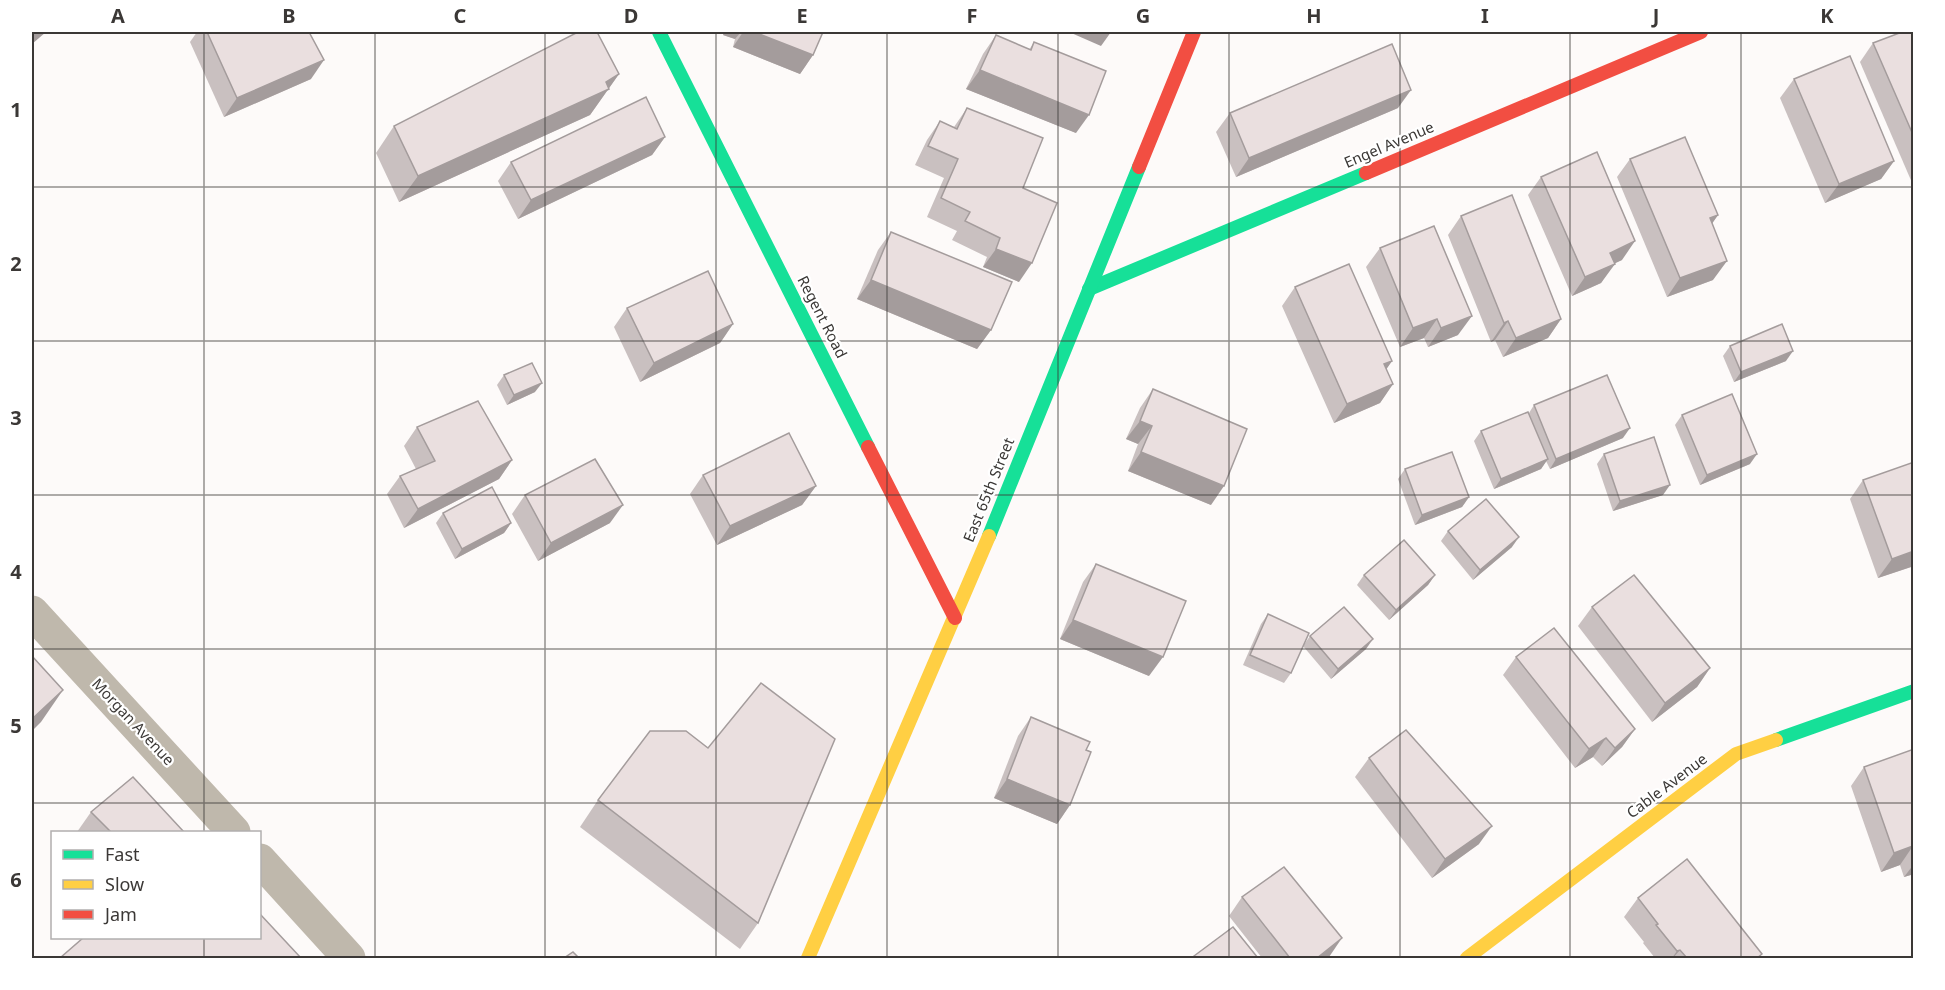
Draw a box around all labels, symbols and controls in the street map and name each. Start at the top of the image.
text: A [111,2,125,29]
text: B [282,2,296,29]
text: C [454,2,467,29]
text: D [624,2,638,29]
text: E [796,2,808,29]
text: F [967,2,977,29]
text: G [1136,2,1150,29]
text: H [1306,2,1322,29]
text: I [1481,2,1489,29]
text: J [1651,2,1659,29]
text: K [1820,2,1834,29]
text: 1 [10,96,22,123]
street label: Engel Avenue [1341,116,1437,172]
text: 2 [10,250,22,277]
street label: Regent Road [794,272,852,361]
text: 3 [10,404,22,431]
street label: East 65th Street [958,434,1018,545]
text: 4 [10,558,22,585]
street label: Morgan Avenue [88,673,179,769]
text: 5 [10,712,22,739]
street label: Cable Avenue [1622,748,1711,822]
legend [51,831,261,939]
text: Fast [105,842,140,866]
text: 6 [10,866,22,893]
text: Slow [105,872,144,896]
text: Jam [103,902,137,926]

